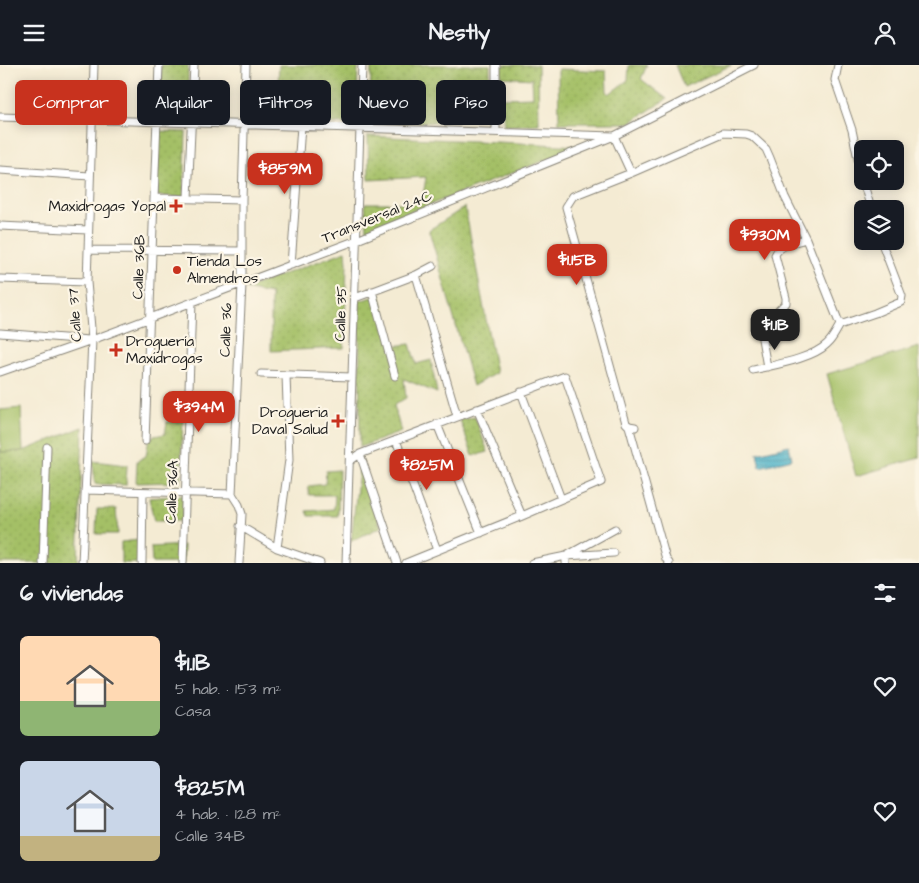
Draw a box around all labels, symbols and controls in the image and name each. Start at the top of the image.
text: Nestly [429,17,490,48]
icon: menu [20,19,48,47]
icon: person [871,19,899,47]
chip: Comprar [15,80,127,125]
chip: Alquilar [137,80,230,125]
chip: Filtros [240,80,331,125]
chip: Nuevo [341,80,426,125]
chip: Piso [436,80,506,125]
map controls [854,140,904,250]
button: locate [854,140,904,190]
pin: $859M [250,153,320,195]
text: $859M [259,158,311,180]
street label: Transversal 24C [319,185,436,249]
place label: Maxidrogas Yopal [49,196,166,218]
marker: Maxidrogas Yopal [170,200,182,212]
button: layers [854,200,904,250]
pin: $930M [730,219,800,261]
text: $930M [740,224,790,246]
street label: Calle 36B [127,234,151,300]
pin: $1.15B [536,243,618,286]
text: $1.15B [558,249,596,271]
place label: Tienda Los Almendros [187,251,262,289]
marker: Tienda Los Almendros [171,264,183,276]
street label: Calle 35 [330,286,352,342]
street label: Calle 37 [63,287,87,343]
street label: Calle 36 [215,302,237,357]
pin: $1.1B [740,309,810,351]
text: $1.1B [762,314,788,336]
place label: Droguería Maxidrogas [126,331,203,370]
marker: Droguería Maxidrogas [110,344,122,356]
pin: $394M [164,391,234,433]
text: $394M [174,396,224,418]
place label: Drogueria Daval Salud [252,402,328,440]
marker: Drogueria Daval Salud [332,415,344,427]
pin: $825M [392,449,462,491]
text: $825M [401,454,454,476]
street label: Calle 36A [160,459,184,524]
text: 6 viviendas [20,579,124,608]
icon: filters [871,579,899,607]
text: $1.1B [175,649,210,678]
icon: home [60,656,120,716]
icon: heart [871,672,899,700]
text: 5 hab. · 153 m² [175,678,281,700]
text: Casa [175,700,211,722]
text: $825M [175,774,245,803]
icon: home [60,781,120,841]
icon: heart [871,797,899,825]
text: 4 hab. · 128 m² [175,803,281,825]
text: Calle 34B [175,825,245,847]

